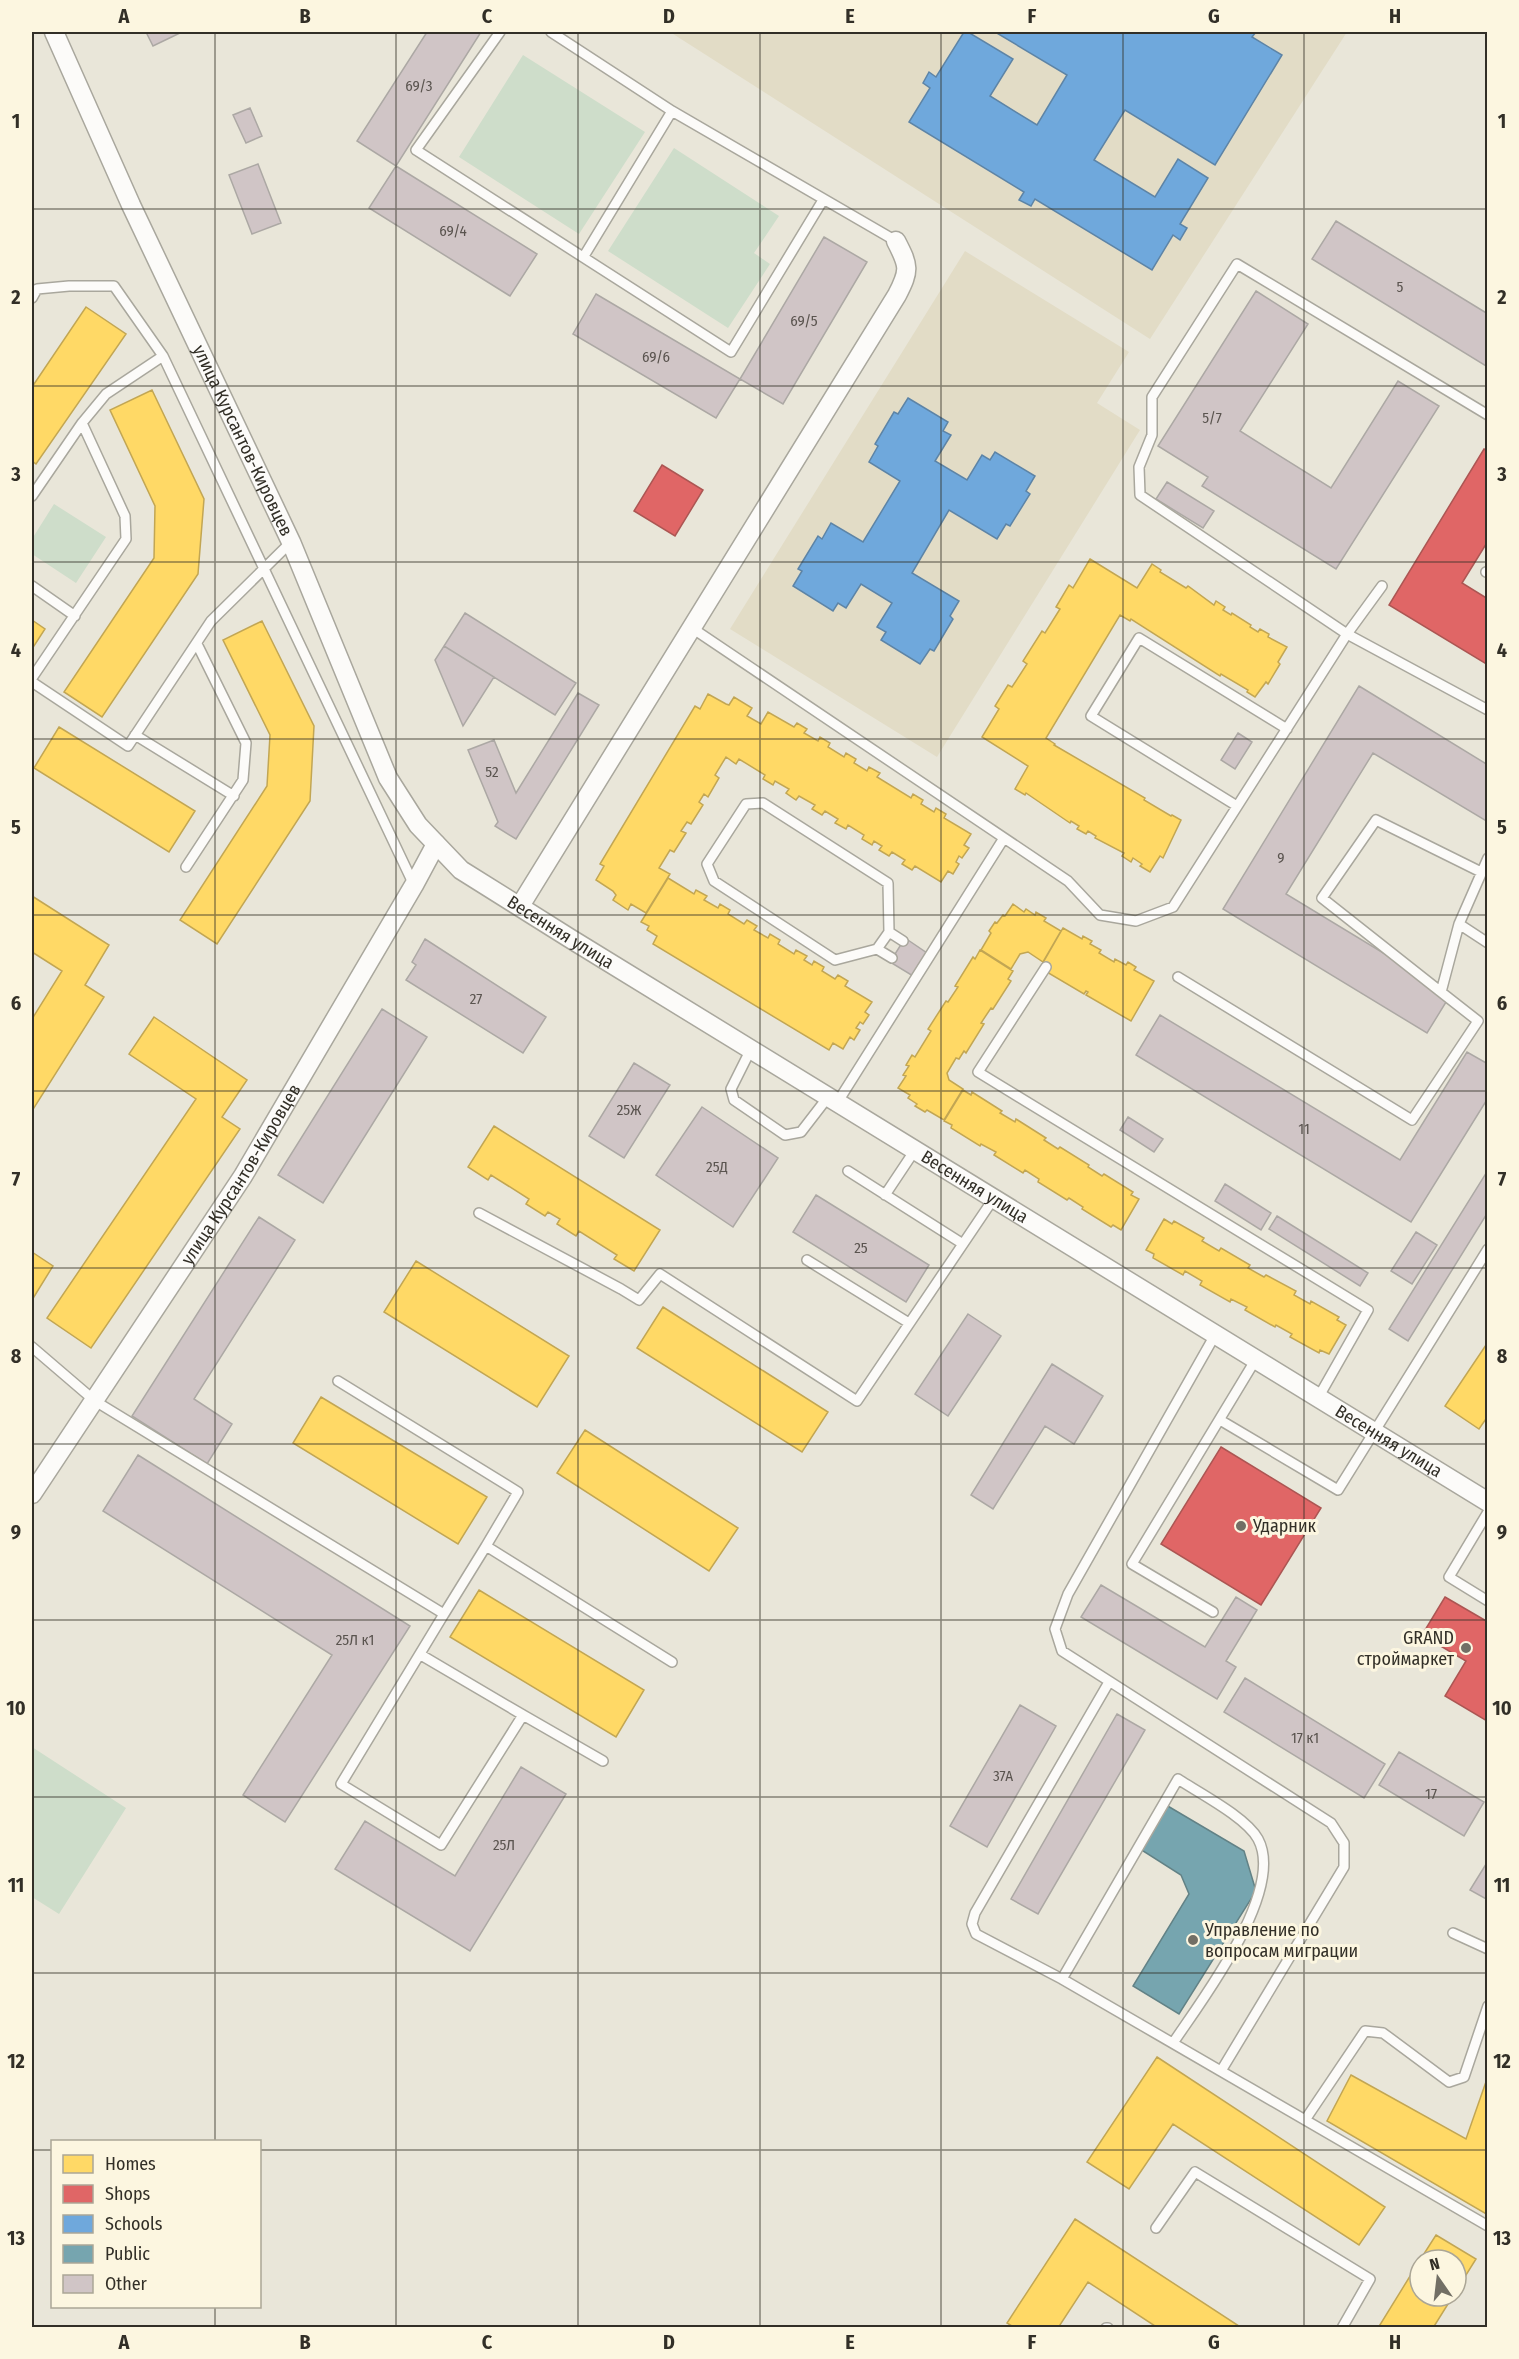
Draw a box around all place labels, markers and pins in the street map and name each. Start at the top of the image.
place label: Ударник [1252,1515,1317,1537]
marker: Ударник [1234,1519,1248,1533]
place label: GRAND строймаркет [1357,1627,1455,1670]
marker: GRAND строймаркет [1459,1641,1473,1655]
place label: Управление по вопросам миграции [1204,1919,1358,1962]
marker: Управление по вопросам миграции [1186,1933,1200,1947]

